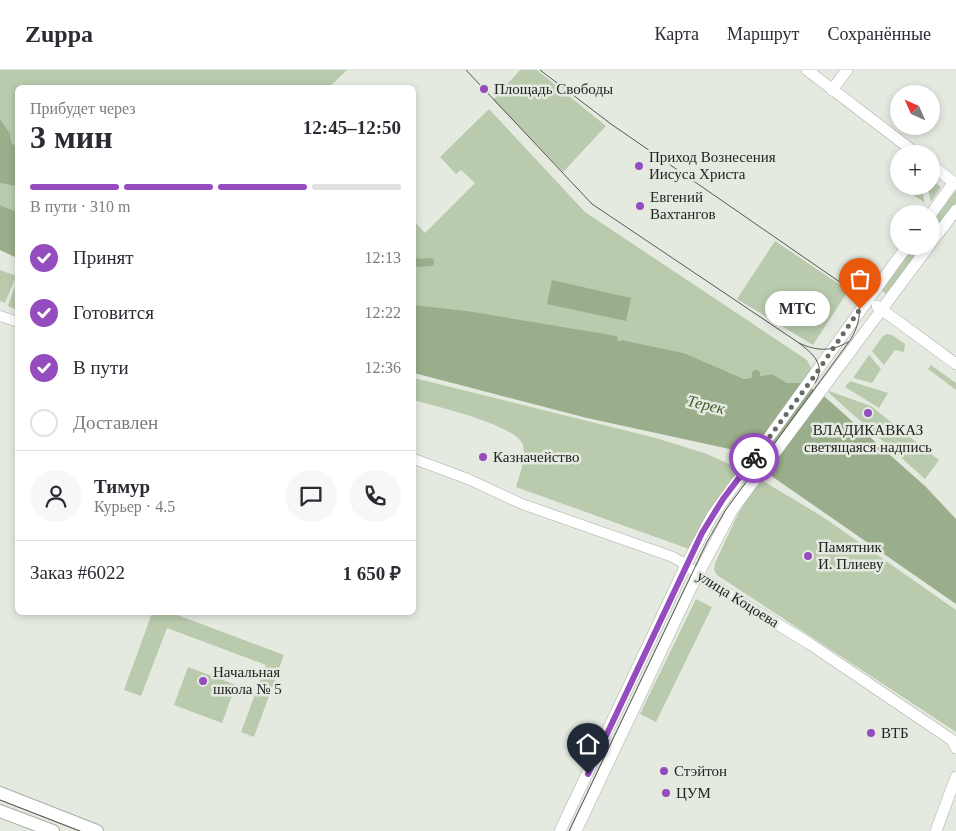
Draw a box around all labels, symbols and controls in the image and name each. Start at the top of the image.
text: Zuppa [25,21,93,47]
text: Карта [654,24,699,44]
text: Маршрут [727,24,799,44]
text: Сохранённые [827,24,931,44]
place label: Площадь Свободы [494,81,613,97]
marker: Площадь Свободы [478,83,490,95]
north arrow [890,85,940,135]
map controls [890,85,940,255]
text: Прибудет через [30,100,136,117]
text: 12:45–12:50 [303,117,401,138]
text: 3 мин [30,119,113,155]
button: + [890,145,940,195]
place label: Приход Вознесения Иисуса Христа [649,149,776,182]
marker: Приход Вознесения Иисуса Христа [633,160,645,172]
place label: Евгений Вахтангов [650,189,716,222]
text: В пути · 310 m [30,198,131,215]
marker: Евгений Вахтангов [634,200,646,212]
button: − [890,205,940,255]
icon: check [30,244,58,272]
text: Принят [73,247,134,268]
text: 12:13 [365,249,401,266]
pin [839,258,881,309]
icon: bag [846,265,874,293]
callout: МТС [765,292,830,326]
icon: check [30,299,58,327]
text: МТС [779,300,816,317]
text: Готовится [73,302,154,323]
text: 12:22 [365,304,401,321]
icon: check [30,354,58,382]
text: В пути [73,357,129,378]
text: 12:36 [365,359,401,376]
water label: Терек [685,392,727,418]
marker: ВЛАДИКАВКАЗ светящаяся надпись [862,407,874,419]
text: Доставлен [73,412,158,433]
place label: ВЛАДИКАВКАЗ светящаяся надпись [804,422,932,455]
courier [729,433,779,483]
icon: bike [740,444,768,472]
place label: Казначейство [493,449,579,465]
marker: Казначейство [477,451,489,463]
button: person [30,470,82,522]
button: chat [285,470,337,522]
button: phone [349,470,401,522]
text: Тимур [94,476,150,497]
text: Курьер · 4.5 [94,498,175,515]
place label: Памятник И. Плиеву [818,539,884,572]
marker: Памятник И. Плиеву [802,550,814,562]
text: Заказ #6022 [30,562,125,583]
text: 1 650 ₽ [342,563,401,584]
street label: улица Коцоева [694,567,782,631]
place label: Начальная школа № 5 [213,664,282,697]
marker: Начальная школа № 5 [197,675,209,687]
pin [567,723,609,774]
place label: ВТБ [881,725,909,741]
marker: ВТБ [865,727,877,739]
icon: home [574,730,602,758]
place label: Стэйтон [674,763,727,779]
marker: Стэйтон [658,765,670,777]
place label: ЦУМ [676,785,711,801]
marker: ЦУМ [660,787,672,799]

